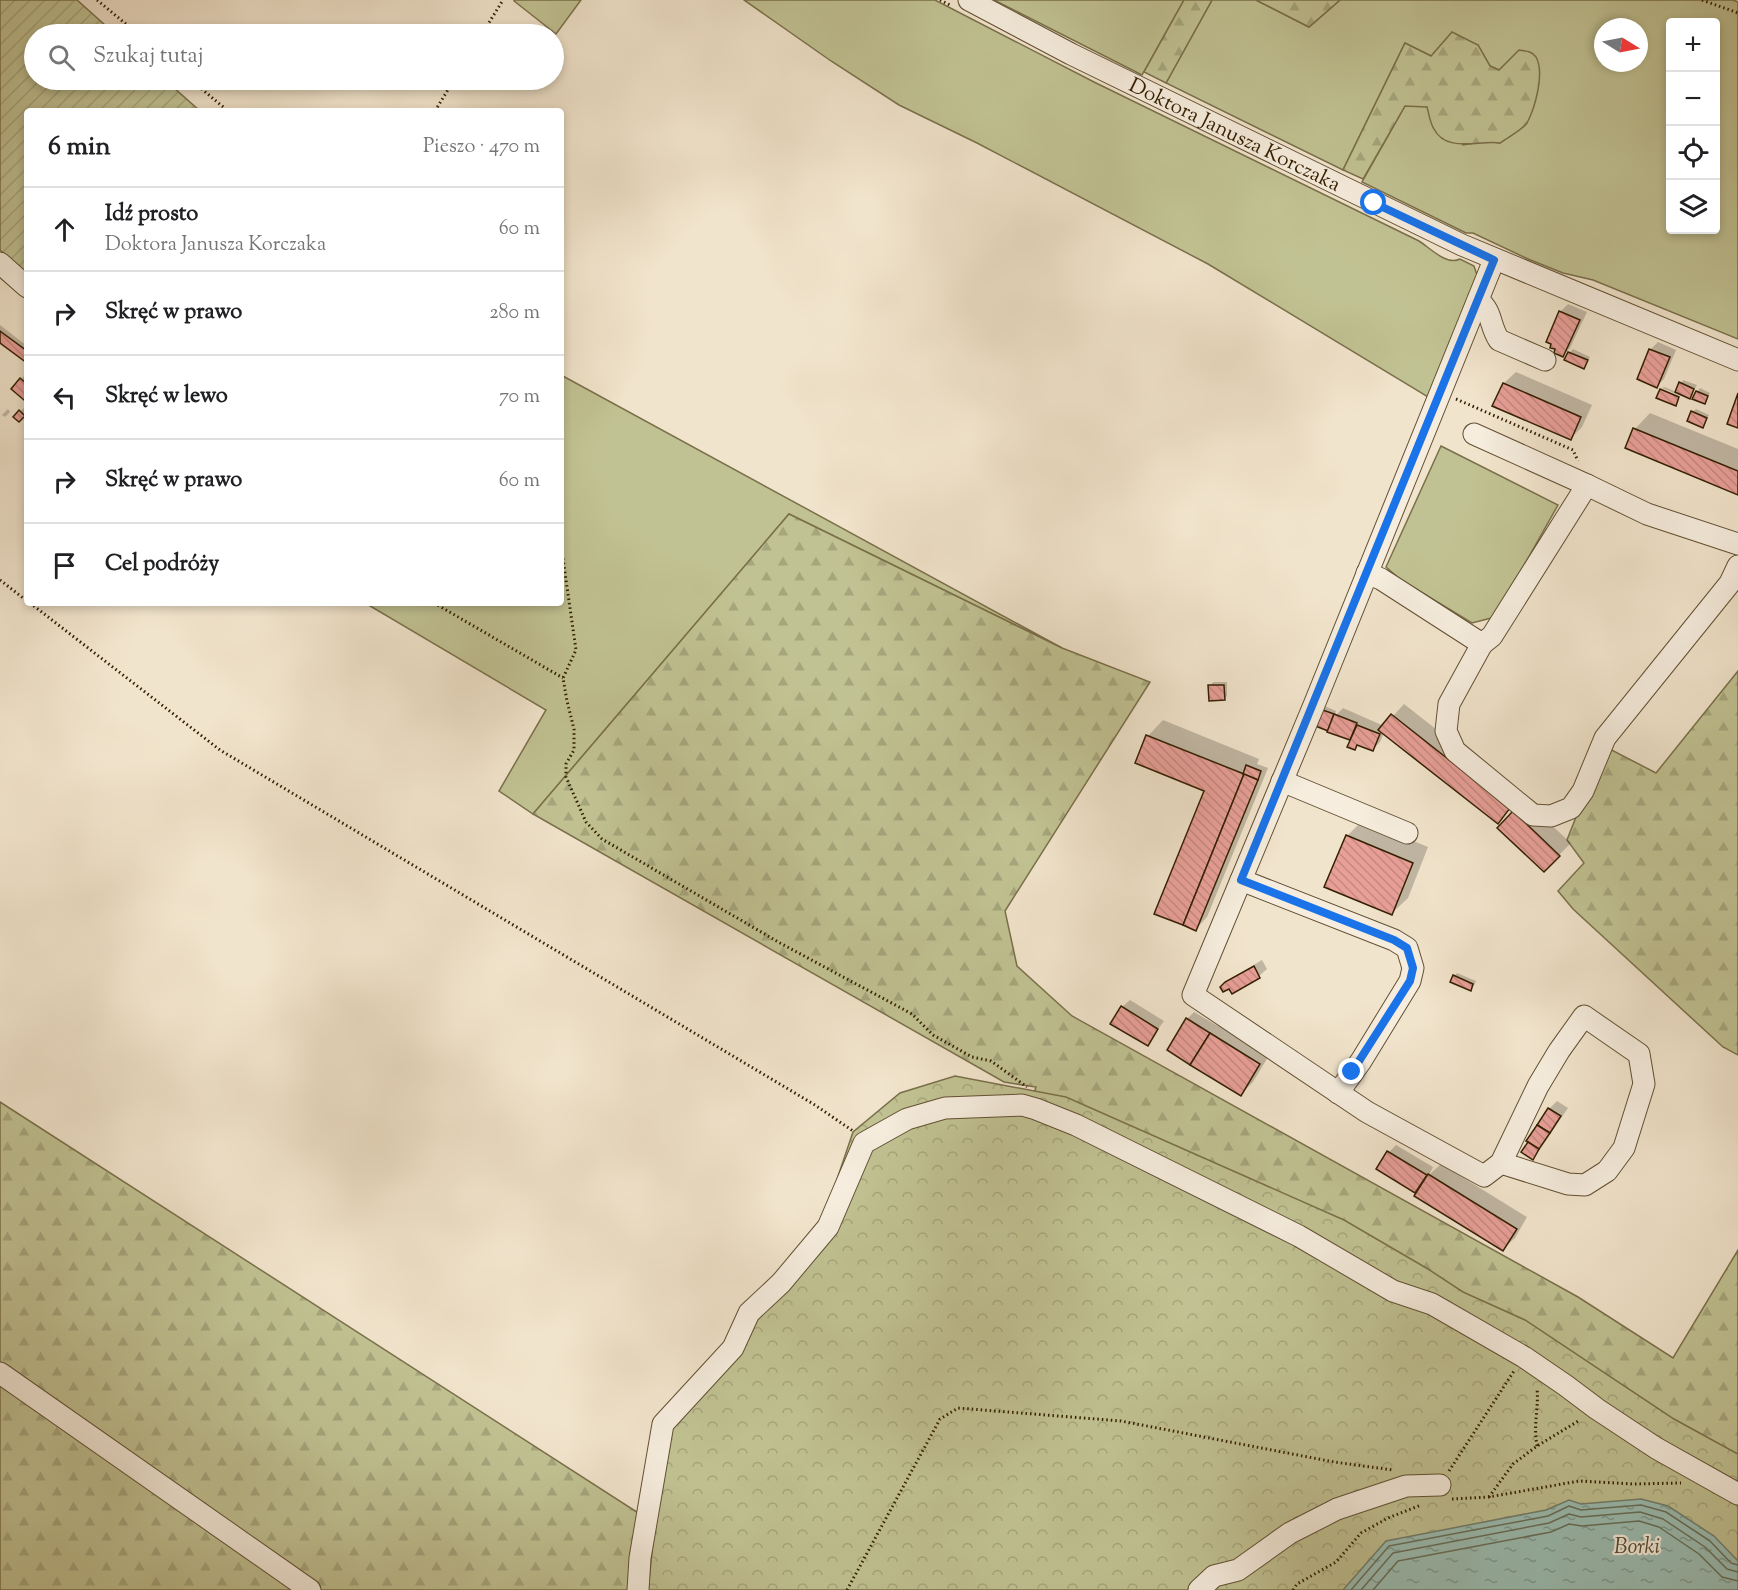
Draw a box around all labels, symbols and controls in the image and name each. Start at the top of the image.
north arrow [1594,18,1648,72]
map controls [1666,18,1720,234]
button: + [1666,18,1720,72]
search box [24,24,564,90]
icon: search [45,41,78,74]
text: Szukaj tutaj [93,41,204,73]
street label: Doktora Janusza Korczaka [1123,71,1345,201]
button: − [1666,72,1720,126]
button: locate [1666,126,1720,180]
text: 6 min [48,129,111,166]
text: Pieszo · 470 m [423,133,540,162]
button: layers [1666,180,1720,234]
route start [1360,189,1386,215]
text: Idź prosto [105,199,198,231]
icon: ahead [48,213,81,246]
text: 60 m [499,215,540,244]
text: Doktora Janusza Korczaka [105,231,326,260]
icon: right [48,297,81,330]
text: Skręć w prawo [105,297,242,329]
text: 280 m [489,299,540,328]
icon: left [48,381,81,414]
text: Skręć w lewo [105,381,228,413]
text: 70 m [499,383,540,412]
icon: right [48,465,81,498]
text: Skręć w prawo [105,465,242,497]
text: 60 m [499,467,540,496]
icon: arrive [48,549,81,582]
text: Cel podróży [105,549,219,581]
route end [1338,1058,1364,1084]
water label: Borki [1614,1532,1660,1564]

